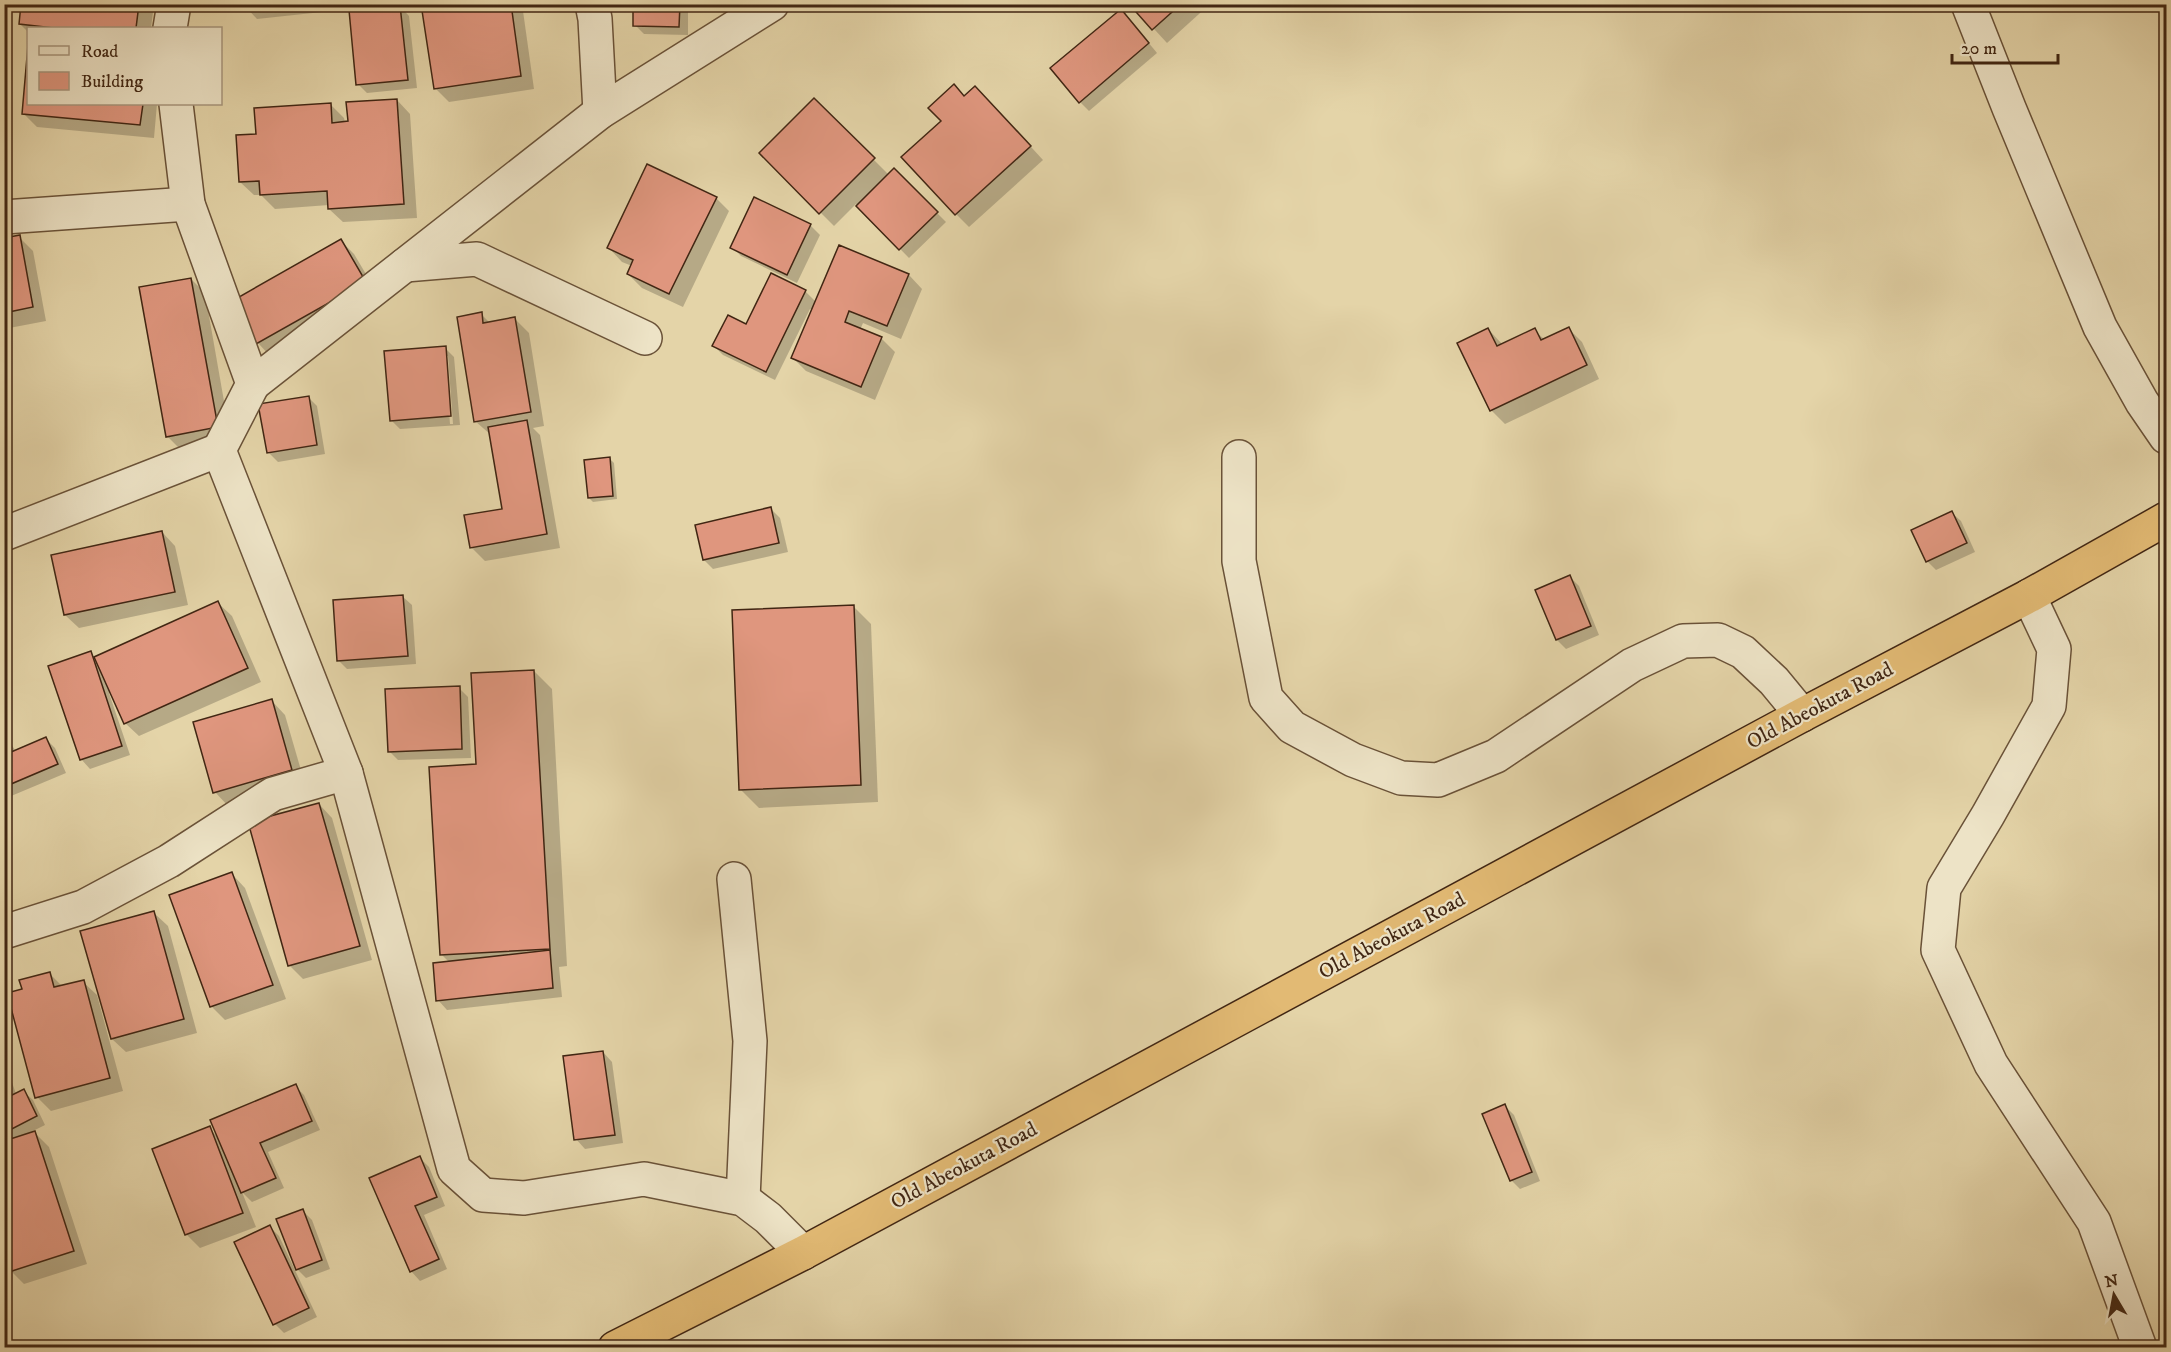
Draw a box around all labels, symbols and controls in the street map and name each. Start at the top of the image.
legend [27,27,222,105]
scale bar [1952,27,2058,65]
text: 20 m [1961,38,1997,60]
text: Road [81,41,118,63]
text: Building [81,71,143,93]
street label: Old Abeokuta Road [1742,656,1898,756]
street label: Old Abeokuta Road [1314,886,1470,986]
street label: Old Abeokuta Road [886,1116,1042,1216]
north arrow [2084,1265,2144,1325]
text: N [2103,1270,2120,1292]

